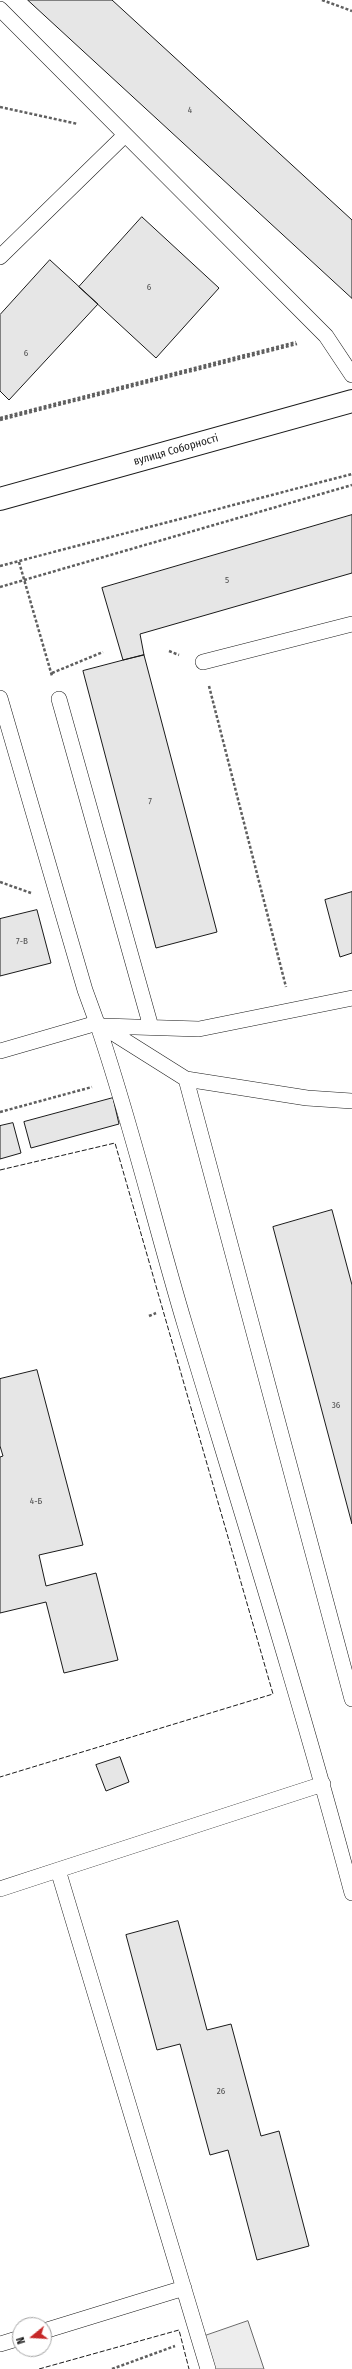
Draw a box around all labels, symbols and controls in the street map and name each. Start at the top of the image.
house number: 4 [188,105,192,115]
house number: 6 [147,282,151,292]
house number: 6 [24,348,28,358]
street label: вулиця Соборності [132,432,220,468]
house number: 5 [225,575,229,585]
house number: 7 [148,796,152,806]
house number: 7-В [16,936,28,946]
house number: 36 [332,1400,340,1410]
house number: 4-Б [30,1496,42,1506]
house number: 26 [217,2086,225,2096]
north arrow [12,2317,52,2357]
text: N [14,2335,28,2346]

